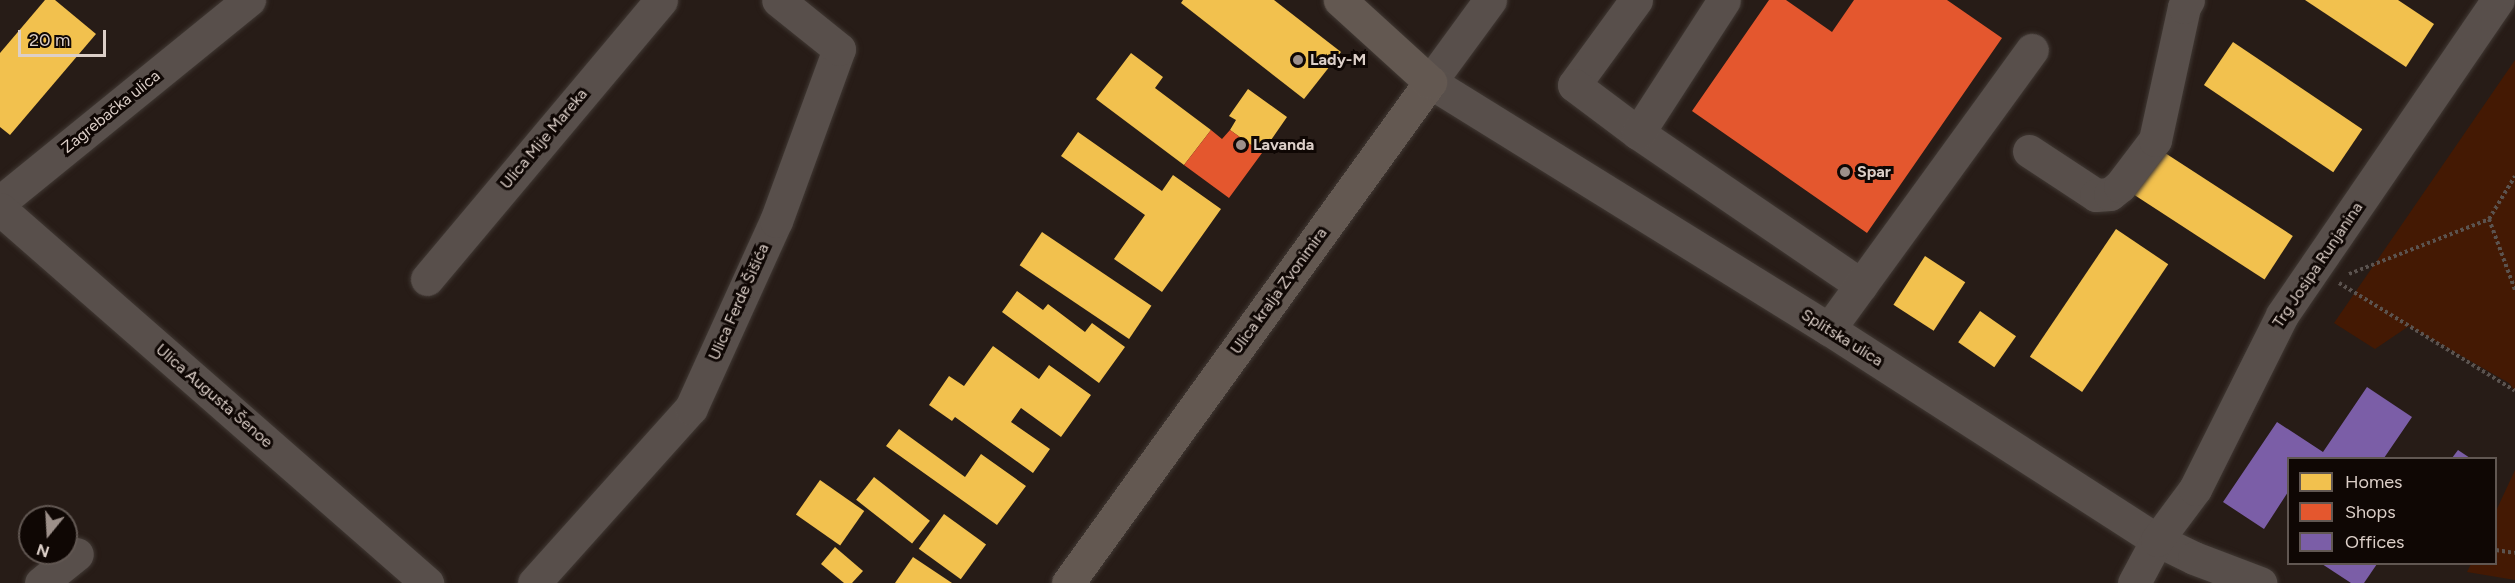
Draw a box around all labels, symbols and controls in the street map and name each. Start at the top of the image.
scale bar [21,18,110,56]
text: 20 m [29,29,70,51]
place label: Lady-M [1310,50,1366,70]
marker: Lady-M [1291,53,1305,67]
street label: Zagrebačka ulica [58,67,164,157]
street label: Ulica Mije Mareka [496,85,592,193]
place label: Lavanda [1253,135,1314,155]
marker: Lavanda [1234,138,1248,152]
place label: Spar [1857,162,1891,182]
marker: Spar [1838,165,1852,179]
street label: Trg Josipa Runjanina [2269,199,2367,331]
street label: Ulica kralja Zvonimira [1227,224,1331,358]
street label: Ulica Ferde Šišića [705,241,773,363]
street label: Splitska ulica [1798,305,1886,371]
street label: Ulica Augusta Šenoe [152,340,276,452]
legend [2287,457,2497,565]
text: Homes [2345,471,2403,493]
text: Shops [2345,501,2396,523]
north arrow [18,505,78,565]
text: Offices [2345,531,2404,553]
text: N [34,540,52,562]

